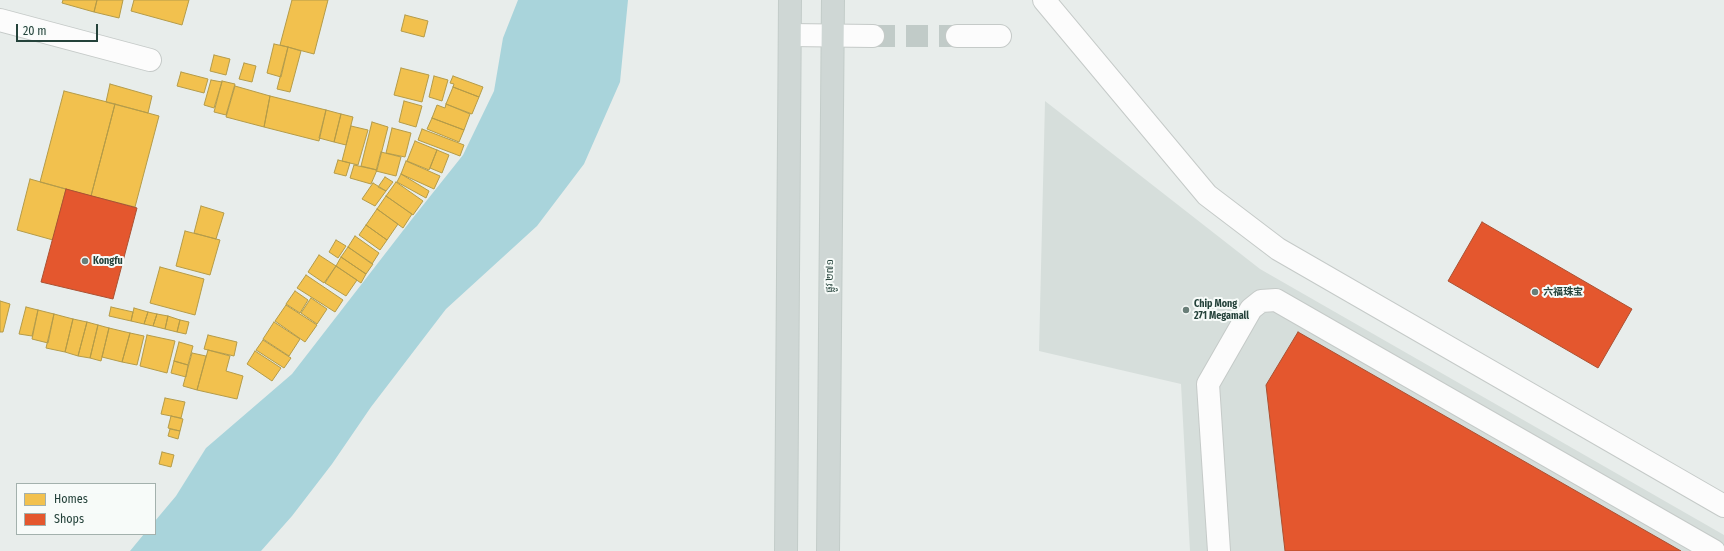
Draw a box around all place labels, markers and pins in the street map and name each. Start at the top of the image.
place label: Kongfu [93,255,123,267]
marker: Kongfu [80,256,90,266]
place label: 六福珠宝 [1543,286,1583,298]
marker: 六福珠宝 [1530,287,1540,297]
place label: Chip Mong 271 Megamall [1194,298,1249,322]
marker: Chip Mong 271 Megamall [1181,305,1191,315]

